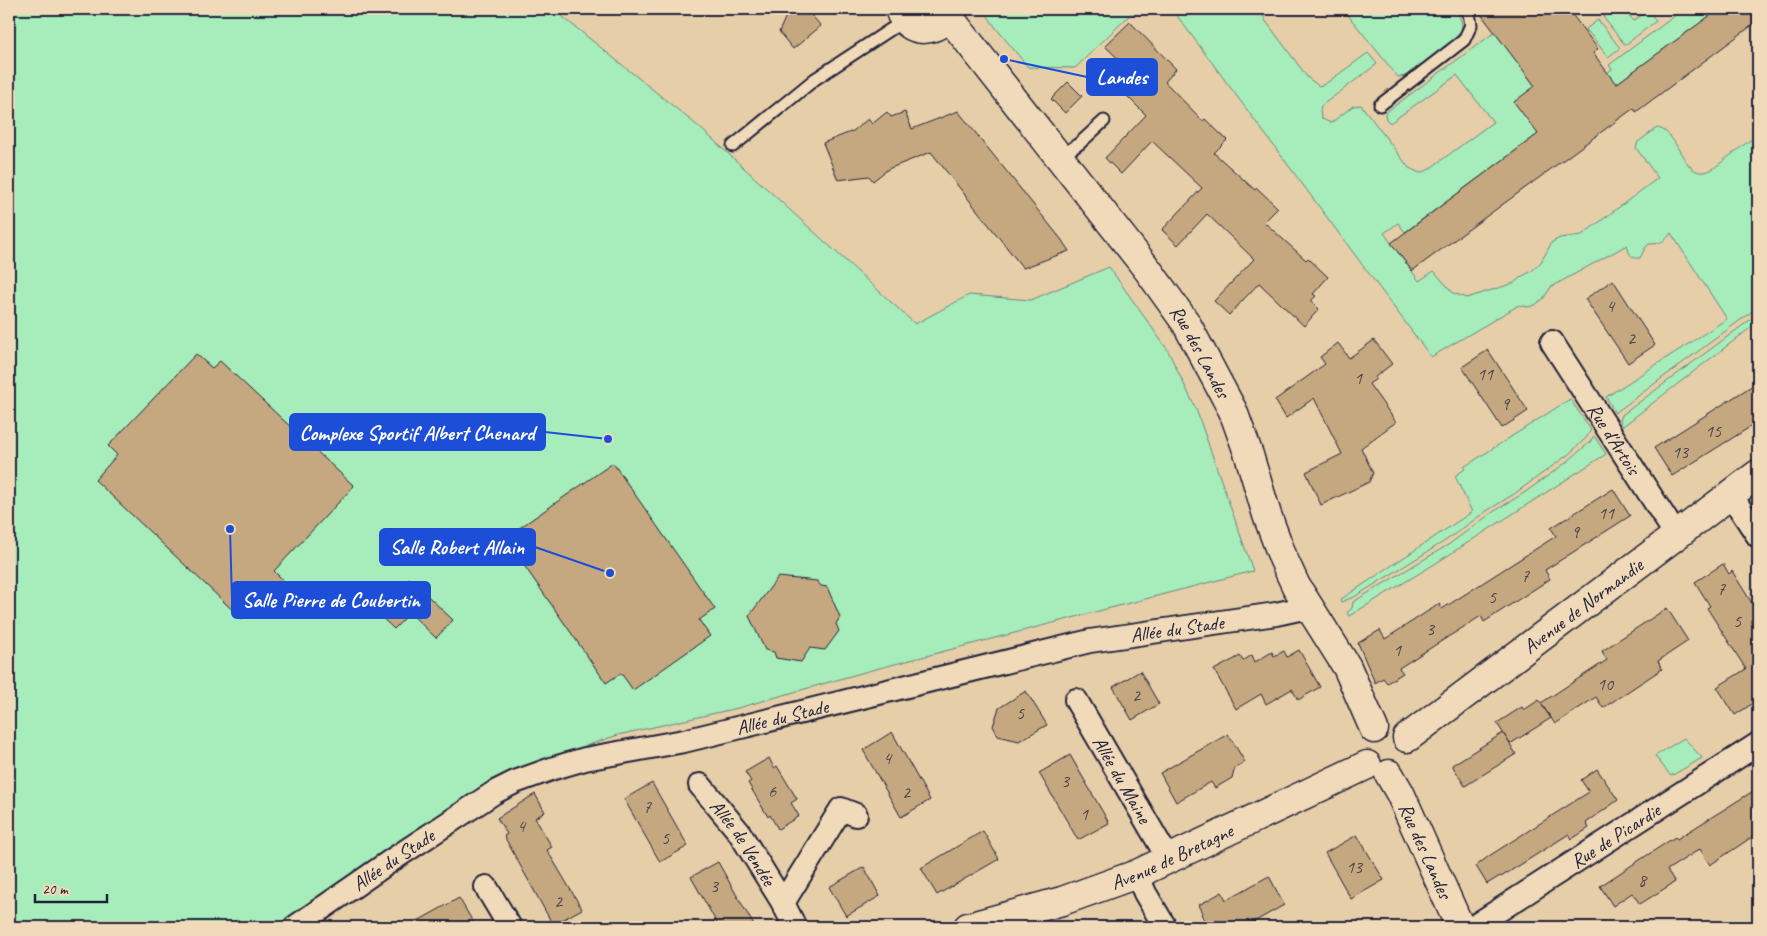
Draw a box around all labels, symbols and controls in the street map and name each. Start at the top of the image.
callout: Landes [1087,59,1157,95]
text: Landes [1097,64,1150,90]
house number: 4 [1606,295,1616,317]
street label: Rue des Landes [1165,300,1237,404]
house number: 2 [1627,327,1637,349]
house number: 11 [1477,363,1494,385]
house number: 1 [1354,367,1363,389]
house number: 9 [1501,393,1511,415]
street label: Rue d'Artois [1582,398,1648,481]
callout: Complexe Sportif Albert Chenard [290,414,545,450]
text: Complexe Sportif Albert Chenard [299,420,538,446]
house number: 15 [1705,420,1722,442]
house number: 13 [1672,441,1690,463]
house number: 11 [1598,502,1615,524]
house number: 9 [1571,521,1581,543]
callout: Salle Robert Allain [380,529,535,565]
text: Salle Robert Allain [390,534,525,560]
street label: Avenue de Normandie [1518,552,1649,659]
house number: 7 [1521,565,1530,587]
house number: 7 [1717,578,1726,600]
callout: Salle Pierre de Coubertin [232,582,430,618]
house number: 5 [1488,586,1497,608]
text: Salle Pierre de Coubertin [242,587,421,613]
street label: Allée du Stade [1129,609,1227,647]
house number: 5 [1733,610,1742,632]
house number: 3 [1426,618,1436,640]
house number: 1 [1393,639,1402,661]
house number: 10 [1597,673,1615,695]
house number: 2 [1132,684,1142,706]
street label: Allée du Stade [734,693,832,740]
house number: 5 [1016,702,1025,724]
street label: Allée du Maine [1087,731,1158,829]
house number: 4 [883,747,893,769]
house number: 3 [1061,770,1071,792]
house number: 6 [768,780,777,802]
house number: 2 [902,781,912,803]
street label: Allée de Vendée [705,794,782,891]
house number: 7 [643,796,652,818]
street label: Rue de Picardie [1566,797,1666,874]
street label: Rue des Landes [1393,799,1459,904]
house number: 1 [1080,803,1089,825]
house number: 4 [517,815,527,837]
street label: Avenue de Bretagne [1107,817,1238,895]
street label: Allée du Stade [347,822,440,896]
house number: 5 [661,827,670,849]
house number: 13 [1346,856,1364,878]
house number: 8 [1638,869,1648,891]
scale bar [35,871,108,903]
house number: 3 [710,875,720,897]
text: 20 m [42,880,69,899]
house number: 2 [554,890,564,912]

